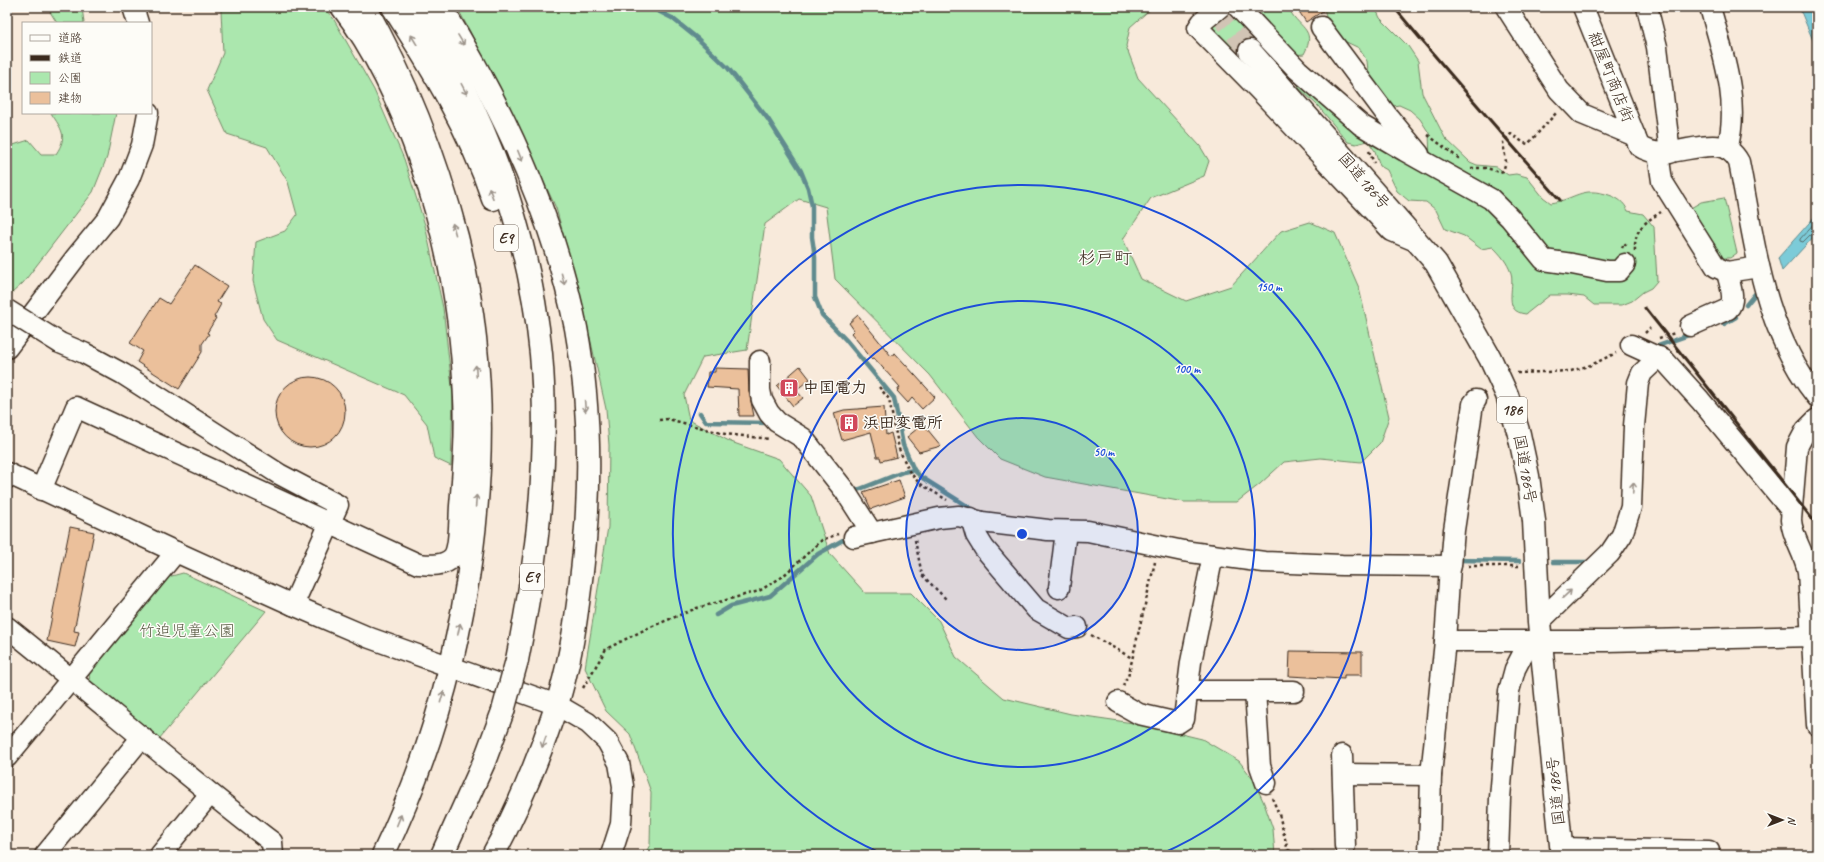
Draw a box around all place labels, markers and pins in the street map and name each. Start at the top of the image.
building icon: 中国電力 [778,377,800,399]
place label: 中国電力 [803,378,867,398]
building icon: 浜田変電所 [838,412,860,434]
place label: 浜田変電所 [863,413,943,433]
centre of rings [1015,527,1029,541]

